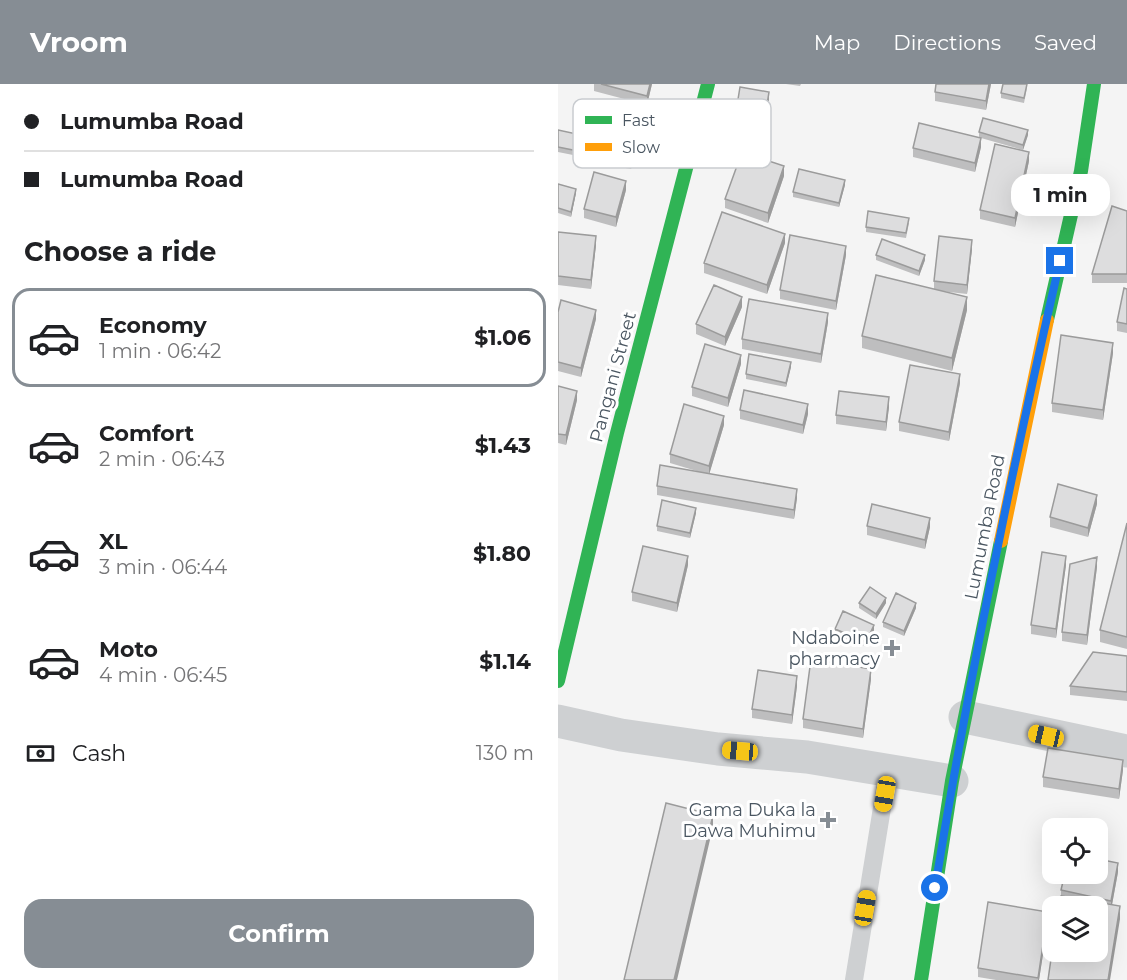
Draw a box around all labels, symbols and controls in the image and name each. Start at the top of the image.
text: Vroom [30,25,128,59]
text: Map [814,30,860,55]
text: Directions [893,30,1001,55]
text: Saved [1034,30,1097,55]
legend [573,99,771,168]
text: Lumumba Road [60,108,244,135]
text: Fast [622,111,656,130]
text: Slow [622,138,660,157]
text: Lumumba Road [60,166,244,193]
callout: 1 min [1010,174,1110,216]
text: 1 min [1033,183,1088,207]
text: Choose a ride [24,235,216,268]
route end [1046,247,1073,274]
street label: Pangani Street [585,309,641,445]
icon: car [27,311,81,365]
text: Economy [99,312,207,339]
text: $1.06 [474,324,531,351]
text: 1 min · 06:42 [99,339,221,363]
icon: car [27,419,81,473]
text: Comfort [99,420,194,447]
text: $1.43 [475,432,531,459]
text: 2 min · 06:43 [99,447,225,471]
street label: Lumumba Road [960,453,1010,601]
icon: car [27,527,81,581]
text: XL [99,528,128,555]
text: $1.80 [473,540,531,567]
text: 3 min · 06:44 [99,555,227,579]
place label: Ndaboine pharmacy [788,627,880,670]
icon: car [27,635,81,689]
text: Moto [99,636,158,663]
marker: Ndaboine pharmacy [885,641,899,655]
text: $1.14 [479,648,531,675]
text: 4 min · 06:45 [99,663,227,687]
car [1026,723,1066,749]
icon: cash [24,737,57,770]
text: Cash [72,740,126,767]
car [721,740,759,762]
text: 130 m [476,741,534,765]
car [873,775,897,813]
place label: Gama Duka la Dawa Muhimu [682,799,816,842]
marker: Gama Duka la Dawa Muhimu [821,813,835,827]
map controls [1042,818,1108,962]
button: locate [1042,818,1108,884]
route start [921,874,948,901]
car [853,889,877,927]
button: layers [1042,896,1108,962]
button: Confirm [24,899,534,968]

